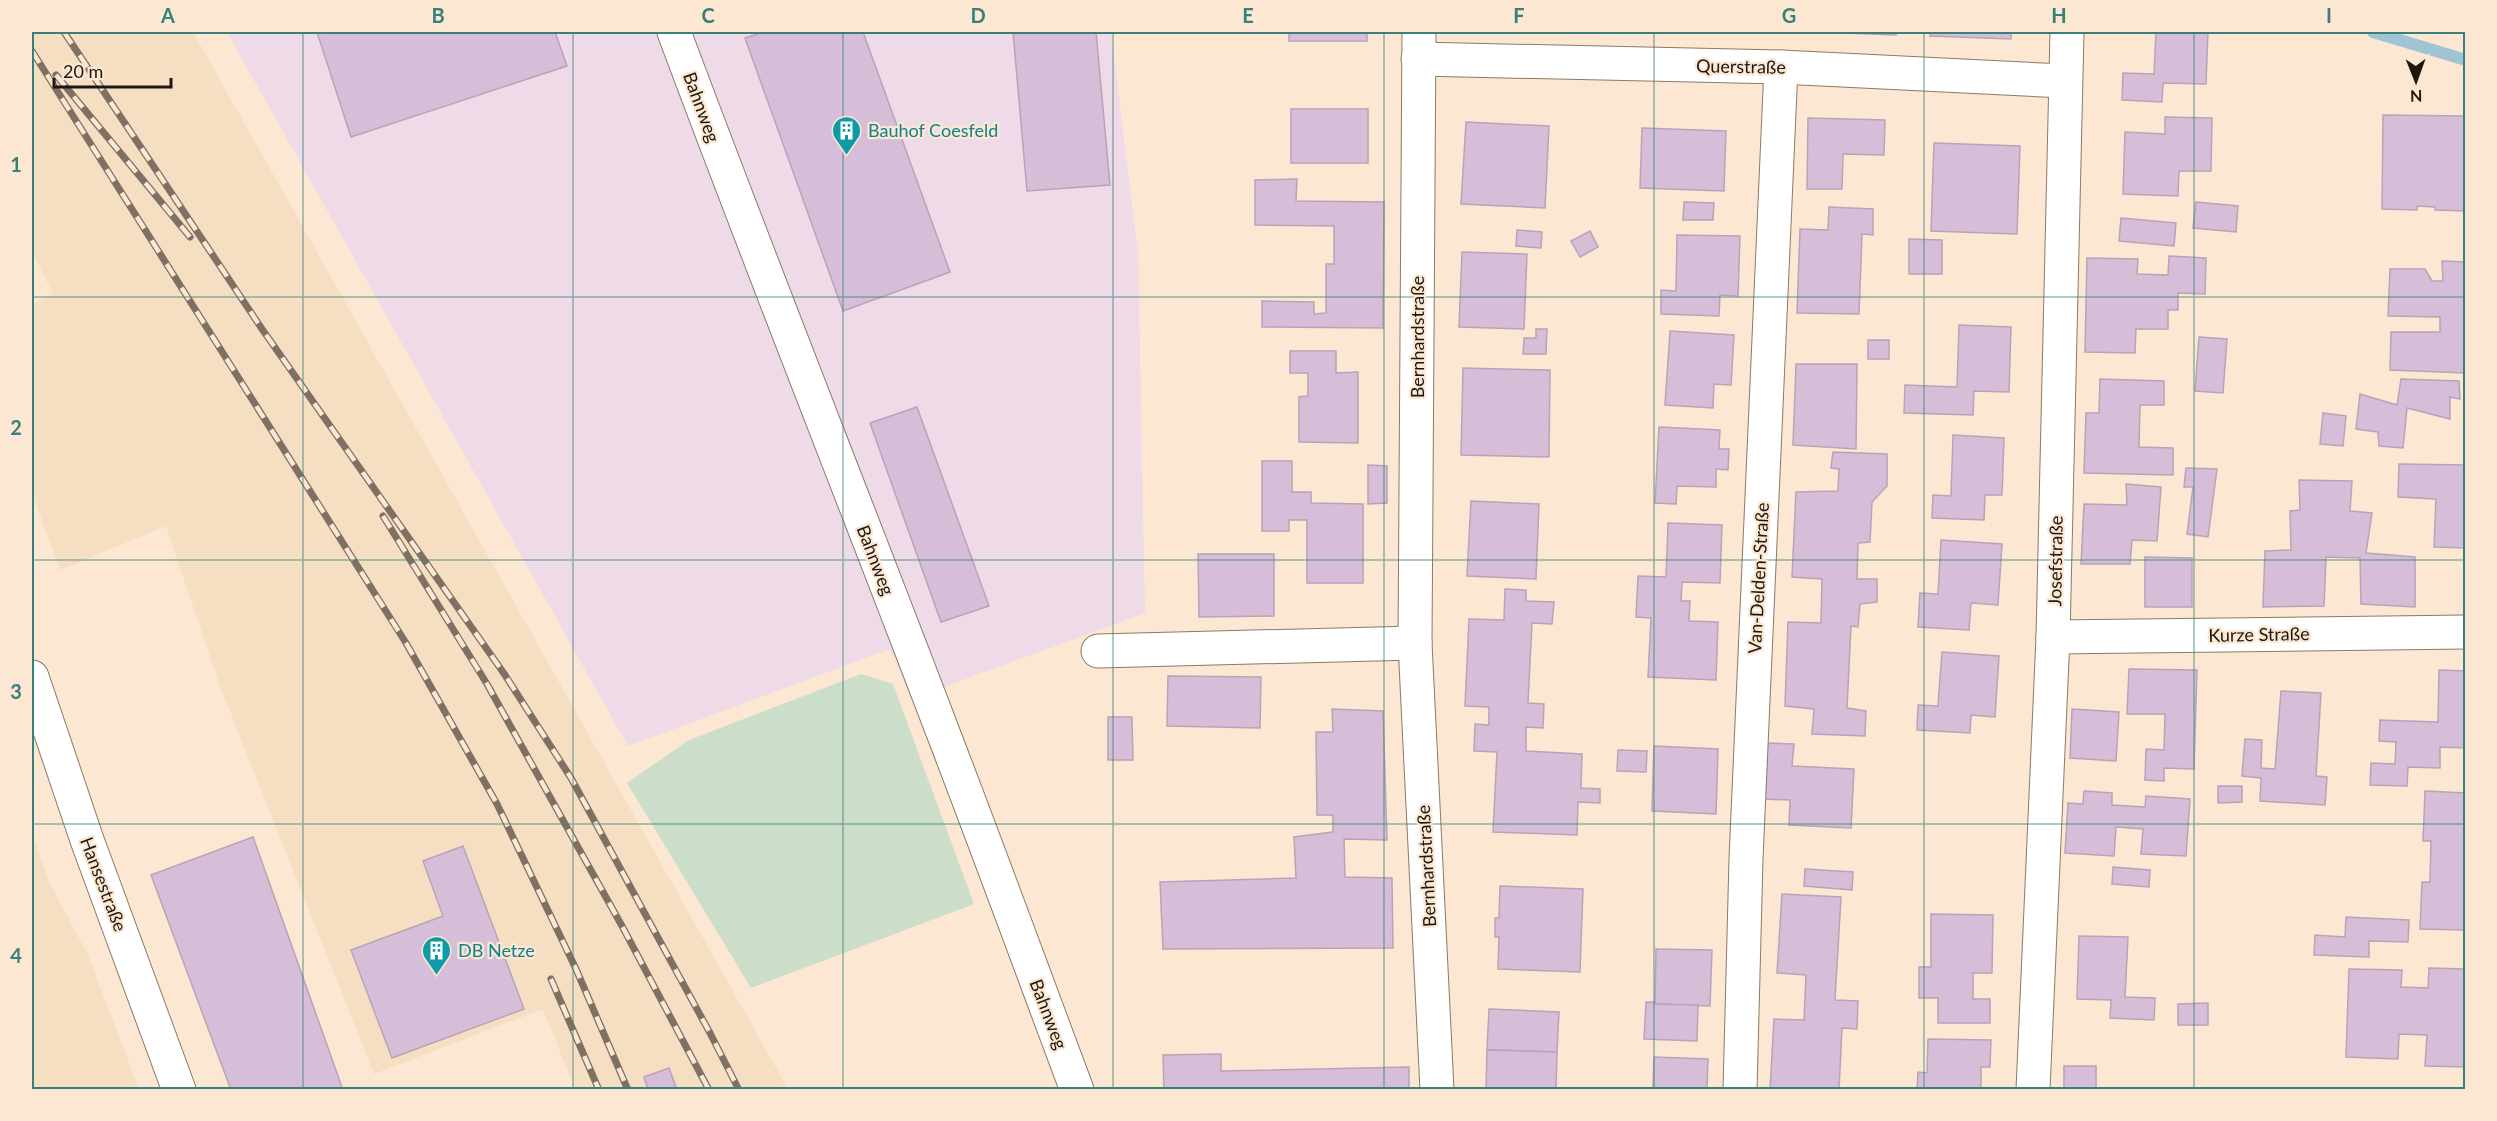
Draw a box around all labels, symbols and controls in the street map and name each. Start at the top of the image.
text: A [160,3,175,27]
text: B [431,3,445,27]
text: C [701,3,715,27]
text: D [970,3,986,27]
text: E [1242,3,1254,27]
text: F [1513,3,1525,27]
text: G [1782,3,1796,27]
text: H [2051,3,2067,27]
text: I [2326,3,2332,27]
scale bar [54,51,171,89]
north arrow [2386,51,2446,111]
street label: Querstraße [1696,54,1786,78]
text: 20 m [63,60,103,82]
street label: Bahnweg [679,69,725,145]
text: N [2410,87,2423,106]
building icon: Bauhof Coesfeld [831,114,863,156]
place label: Bauhof Coesfeld [868,119,998,141]
text: 1 [10,152,22,176]
street label: Bernhardstraße [1406,276,1428,398]
text: 2 [10,415,22,439]
street label: Van-Delden-Straße [1743,502,1773,654]
street label: Josefstraße [2043,516,2067,606]
street label: Bahnweg [853,522,899,598]
street label: Kurze Straße [2208,622,2310,646]
text: 3 [10,679,22,703]
street label: Bernhardstraße [1412,804,1440,928]
street label: Hansestraße [76,834,132,934]
building icon: DB Netze [421,934,453,976]
place label: DB Netze [458,939,535,961]
text: 4 [10,943,22,967]
street label: Bahnweg [1026,976,1072,1052]

